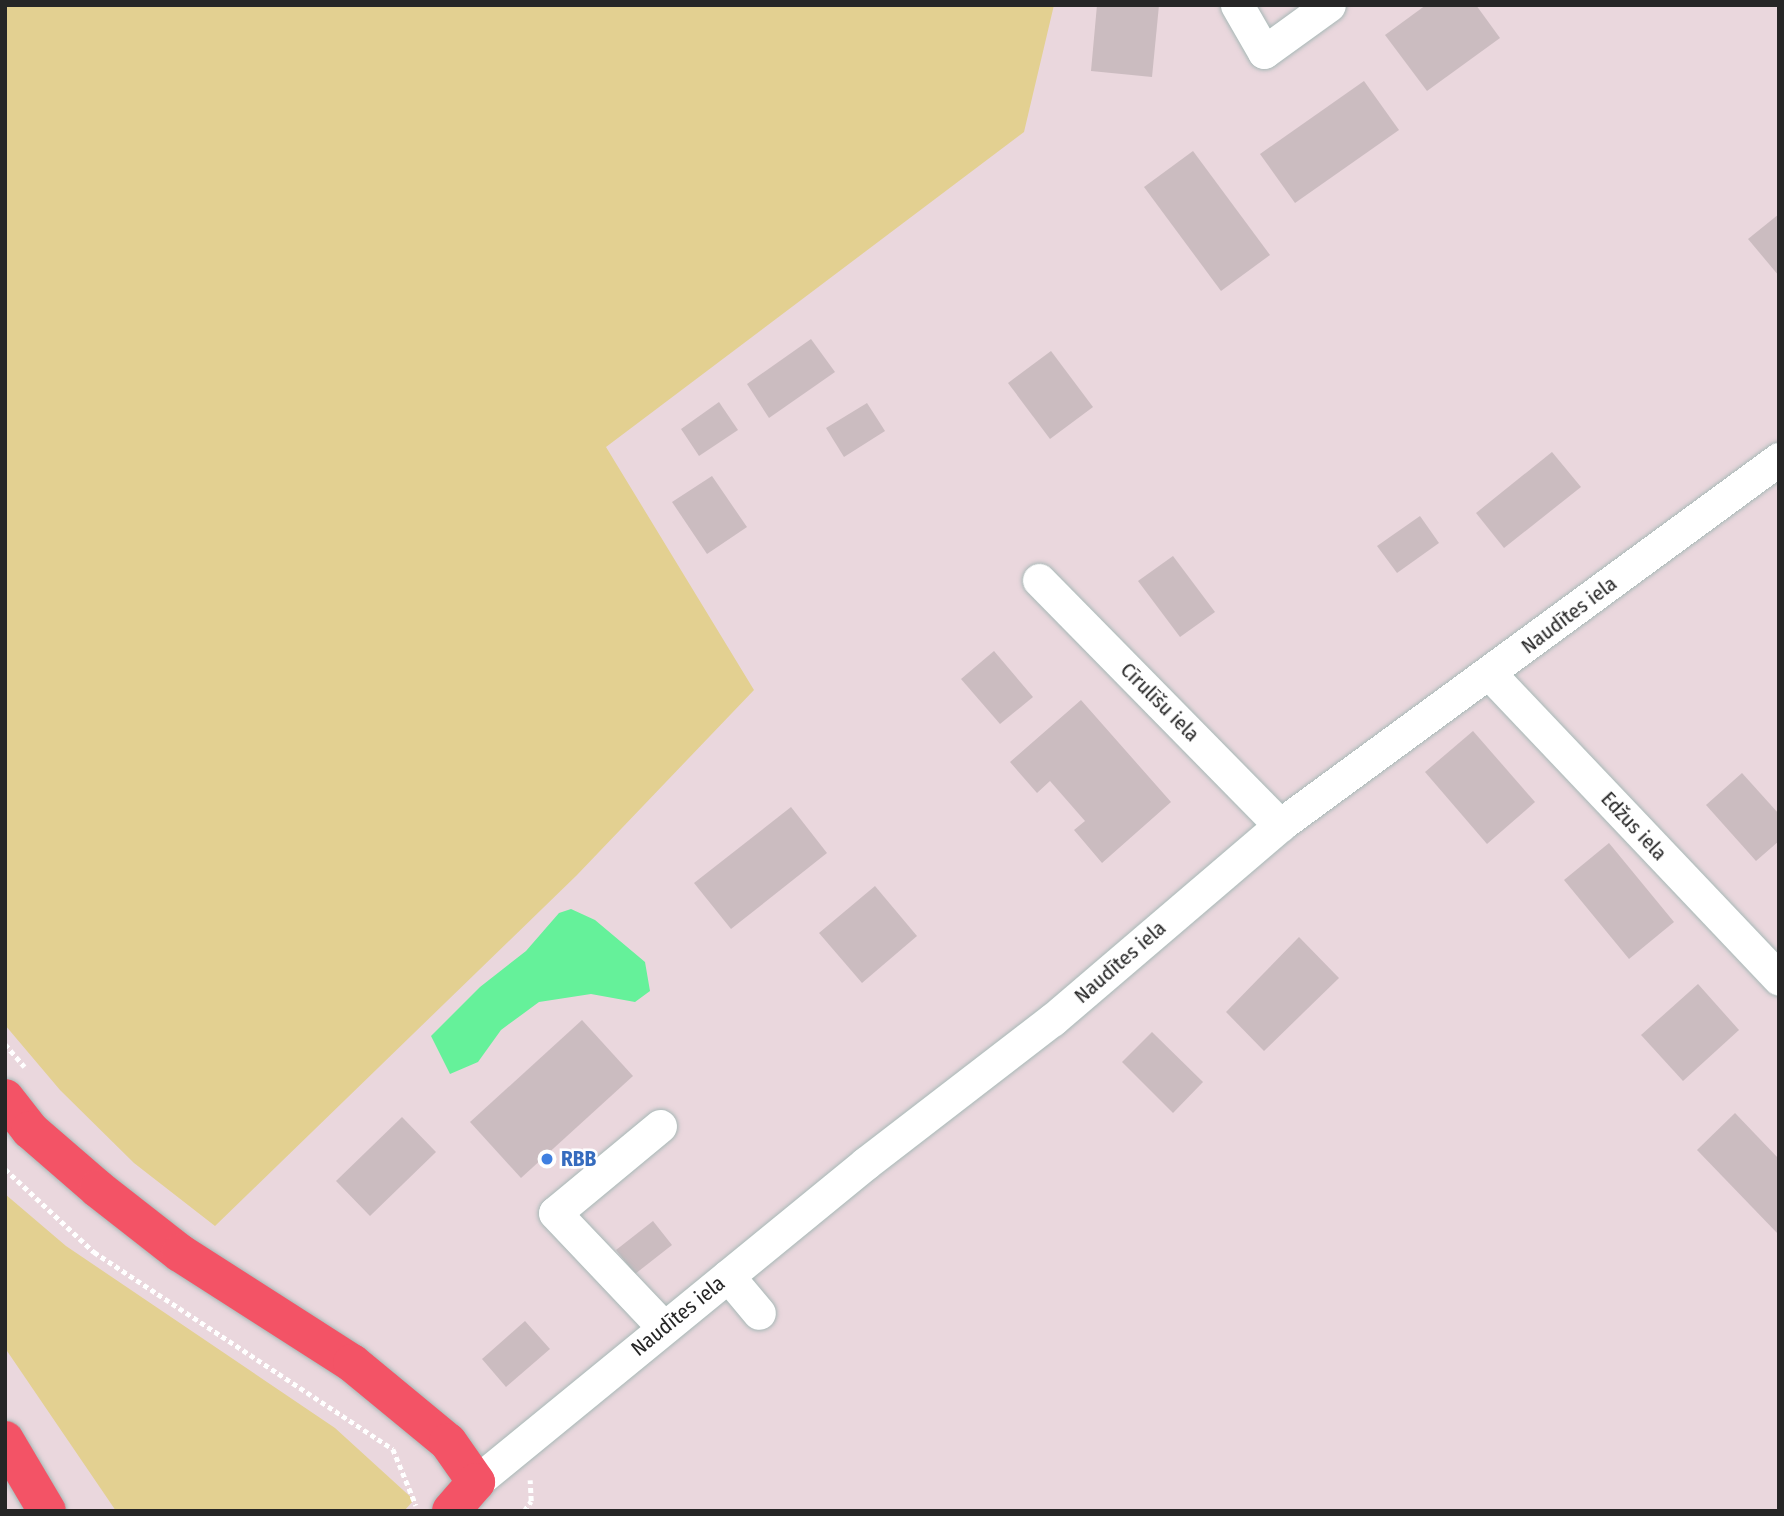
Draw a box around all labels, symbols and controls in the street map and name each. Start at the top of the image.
street label: Naudītes iela [1516,571,1622,659]
street label: Cīrulīšu iela [1115,657,1205,747]
street label: Edžus iela [1596,786,1672,866]
street label: Naudītes iela [1069,915,1171,1009]
place label: RBB [561,1146,596,1172]
marker: RBB [539,1151,555,1167]
street label: Naudītes iela [626,1271,730,1361]

